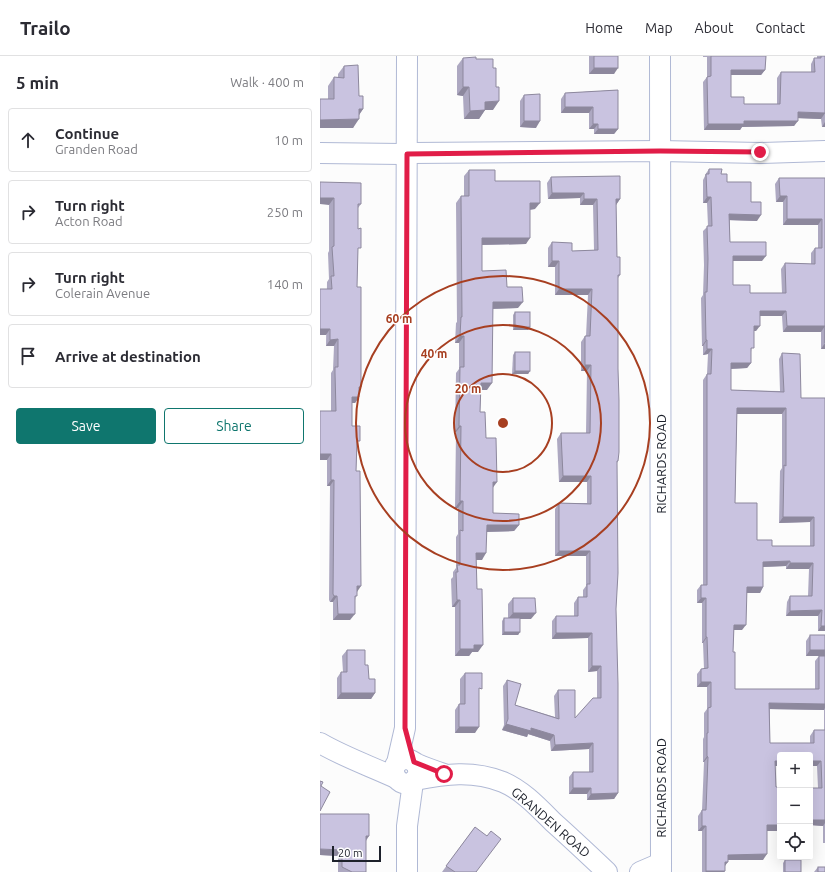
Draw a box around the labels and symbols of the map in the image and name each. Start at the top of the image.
route end [751,143,769,161]
text: 60 m [386,312,412,325]
text: 40 m [421,347,447,360]
text: 20 m [455,382,481,395]
street label: RICHARDS ROAD [654,414,668,514]
centre of rings [496,416,510,430]
street label: RICHARDS ROAD [654,738,668,838]
route start [435,765,453,783]
street label: GRANDEN ROAD [509,784,593,860]
scale bar [332,844,381,863]

